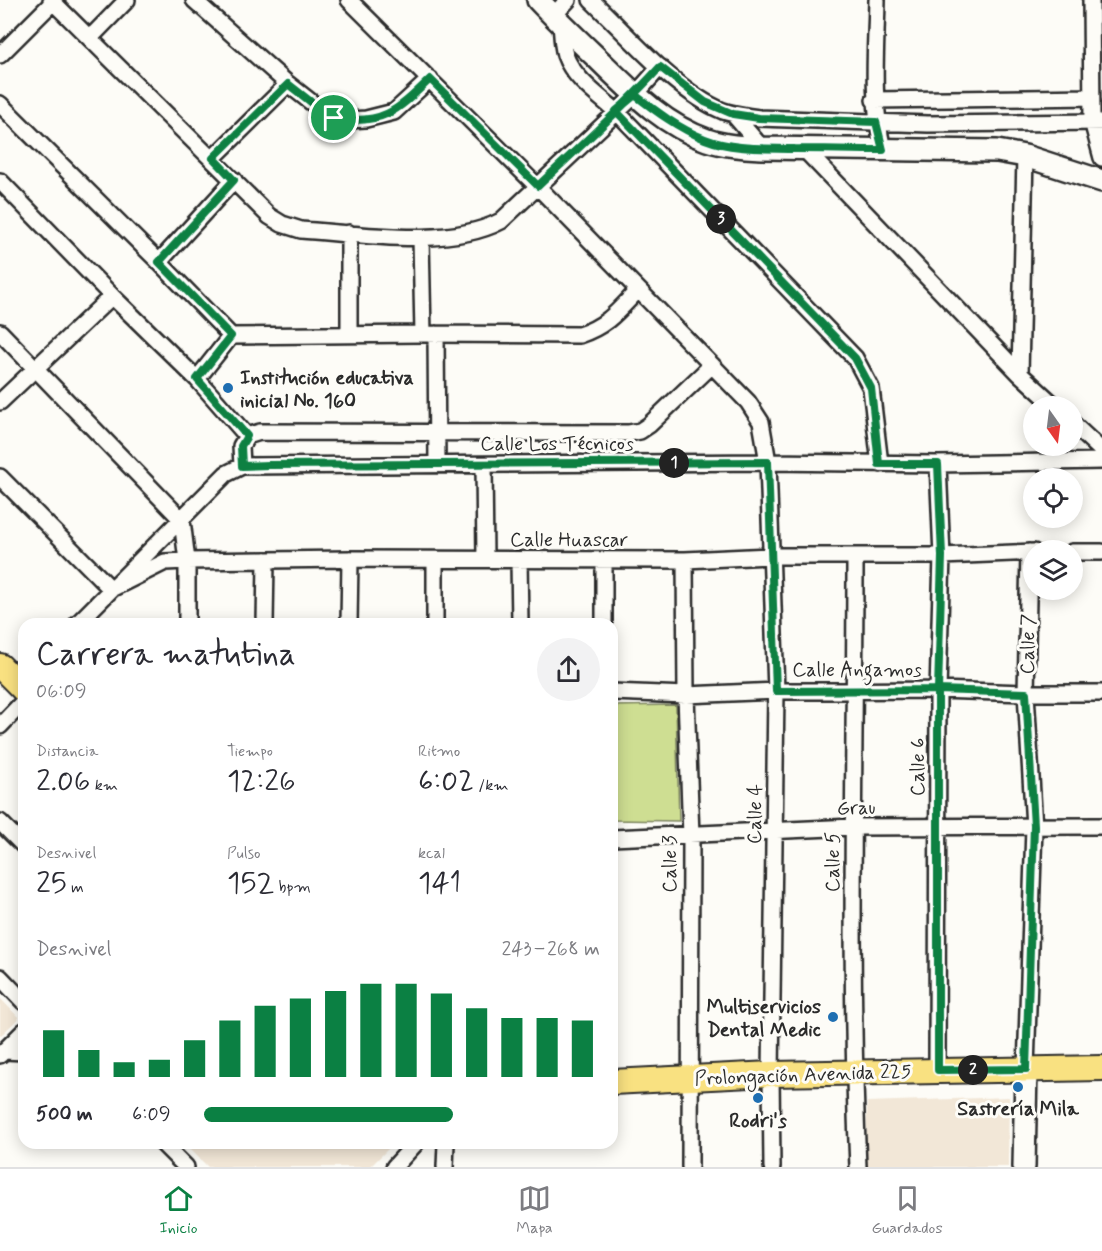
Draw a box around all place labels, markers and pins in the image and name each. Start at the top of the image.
pin [308,92,359,143]
pin: 3 [706,204,736,234]
place label: Institución educativa inicial No. 160 [240,365,414,415]
marker: Institución educativa inicial No. 160 [221,381,235,395]
pin: 1 [659,448,689,478]
place label: Multiservicios Dental Medic [706,994,821,1044]
marker: Multiservicios Dental Medic [826,1010,840,1024]
pin: 2 [958,1055,988,1085]
marker: Sastrería Mila [1011,1080,1025,1094]
marker: Rodri's [751,1091,765,1105]
place label: Sastrería Mila [957,1096,1080,1123]
place label: Rodri's [729,1108,787,1135]

